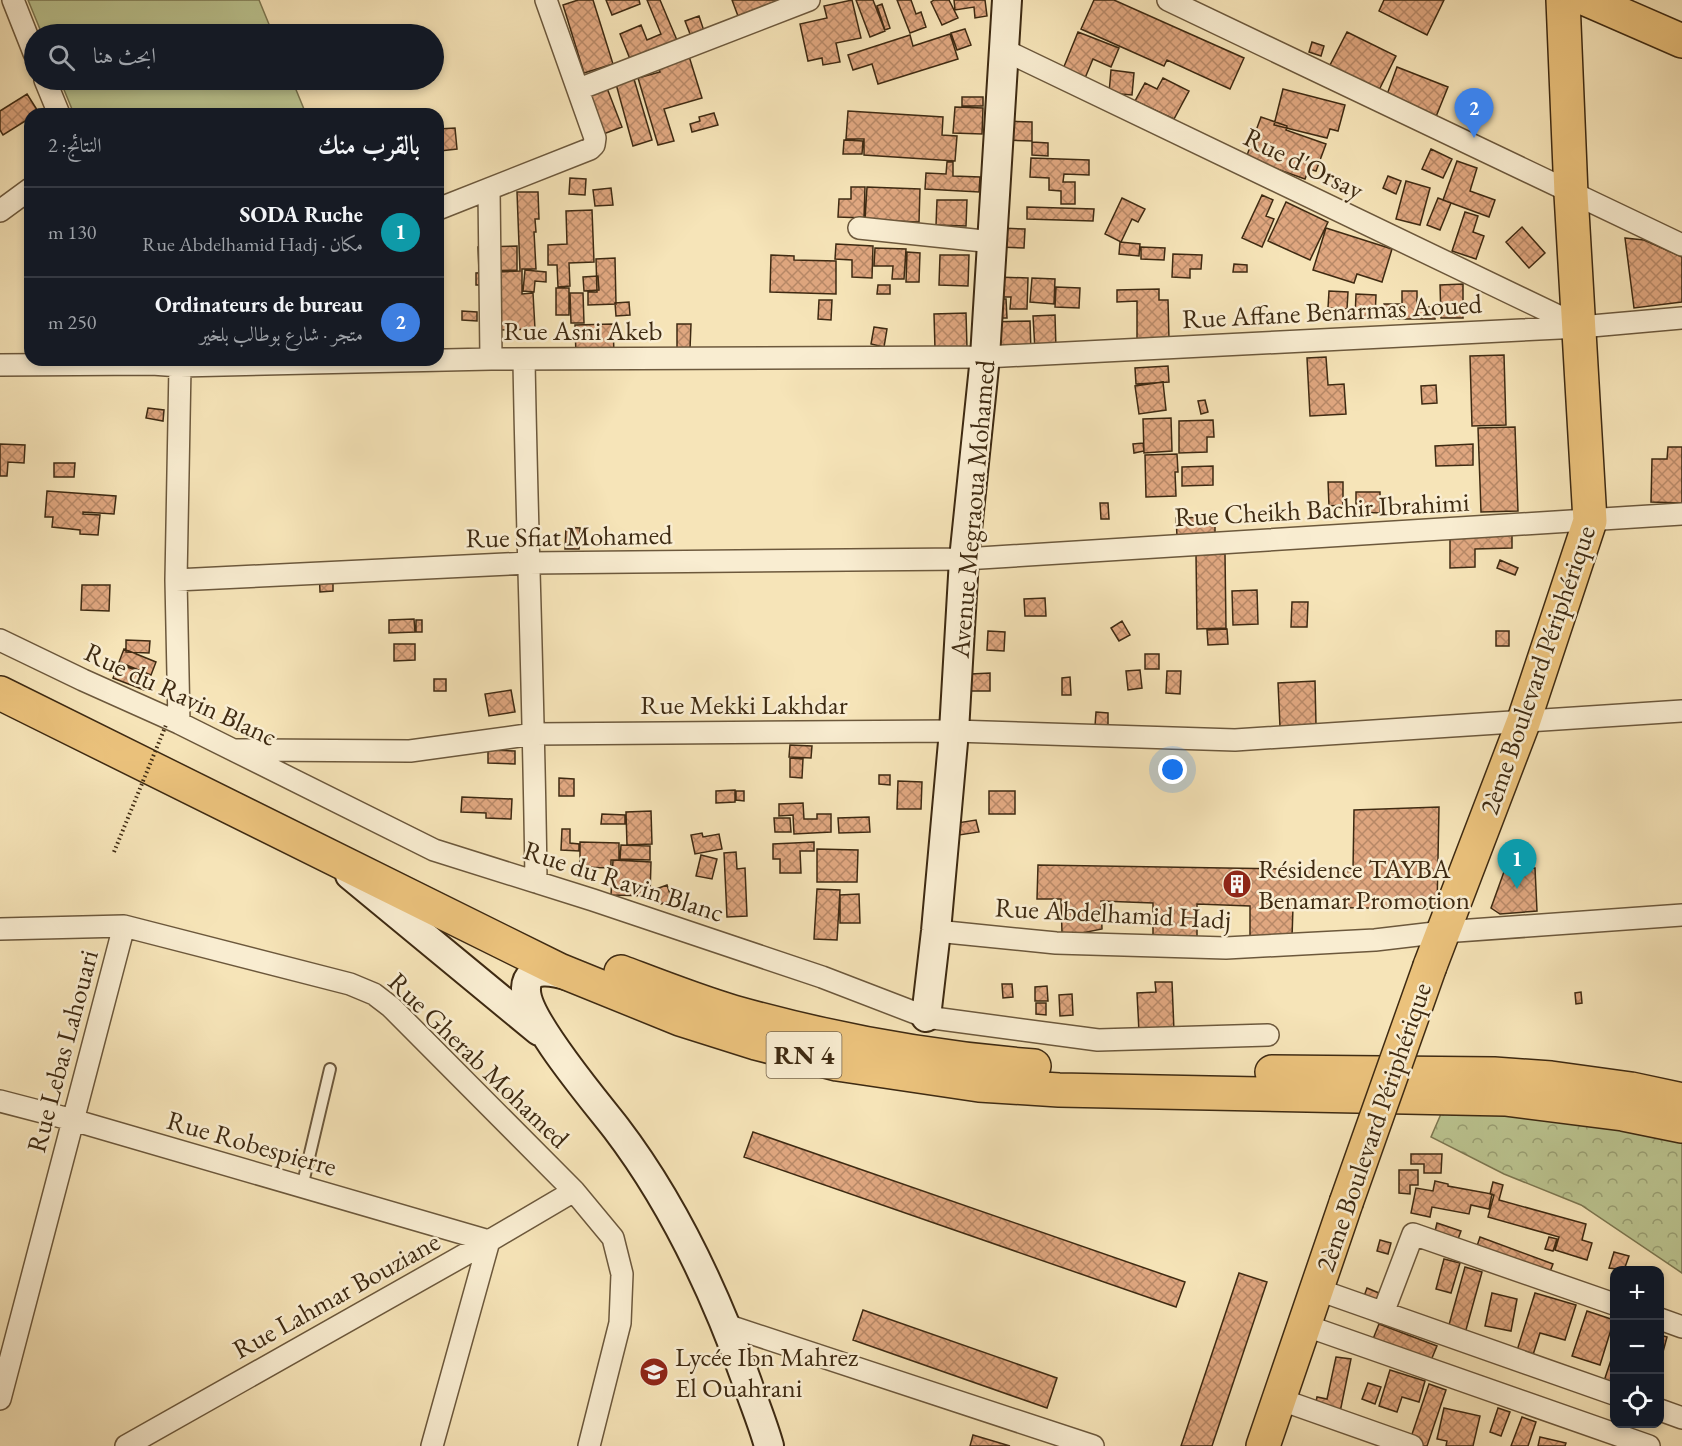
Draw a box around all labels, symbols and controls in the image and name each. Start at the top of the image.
search box [24,24,444,90]
icon: search [45,41,78,74]
text: ابحث هنا [93,41,156,70]
pin: 2 [1454,88,1494,138]
street label: Rue d'Orsay [1238,119,1370,207]
text: بالقرب منك [318,128,420,162]
text: النتائج: 2 [48,132,102,158]
text: SODA Ruche [240,200,363,229]
text: 130 m [48,219,96,245]
text: 1 [395,219,406,245]
text: مكان · Rue Abdelhamid Hadj [142,231,363,257]
street label: Rue Affane Benarmas Aoued [1181,286,1483,336]
text: Ordinateurs de bureau [155,290,363,319]
text: 250 m [48,309,96,335]
text: 2 [395,309,406,335]
street label: Rue Asni Akeb [504,313,662,348]
text: متجر · شارع بوطالب بلخير [199,321,363,347]
street label: Avenue Megraoua Mohamed [941,358,1002,660]
street label: Rue Cheikh Bachir Ibrahimi [1174,484,1471,534]
street label: Rue Sfiat Mohamed [465,517,673,555]
street label: 2ème Boulevard Périphérique [1471,521,1603,819]
street label: Rue du Ravin Blanc [79,634,283,754]
street label: Rue Mekki Lakhdar [640,687,848,722]
your location [1158,755,1187,784]
street label: Rue du Ravin Blanc [519,832,729,930]
pin: 1 [1498,840,1537,889]
place label: Résidence TAYBA Benamar Promotion [1258,851,1470,917]
building icon: Résidence TAYBA Benamar Promotion [1221,868,1253,900]
street label: Rue Abdelhamid Hadj [994,889,1232,937]
street label: Rue Lebas Lahouari [18,945,106,1156]
street label: Rue Gherab Mohamed [381,964,577,1156]
street label: 2ème Boulevard Périphérique [1307,978,1439,1276]
road number: RN 4 [766,1032,842,1078]
street label: Rue Robespierre [163,1102,341,1184]
street label: Rue Lahmar Bouziane [226,1223,446,1367]
map controls [1610,1266,1664,1428]
button: + [1610,1266,1664,1320]
button: − [1610,1320,1664,1374]
place label: Lycée Ibn Mahrez El Ouahrani [675,1339,859,1405]
school or university icon: Lycée Ibn Mahrez El Ouahrani [638,1356,670,1388]
button: locate [1610,1374,1664,1428]

